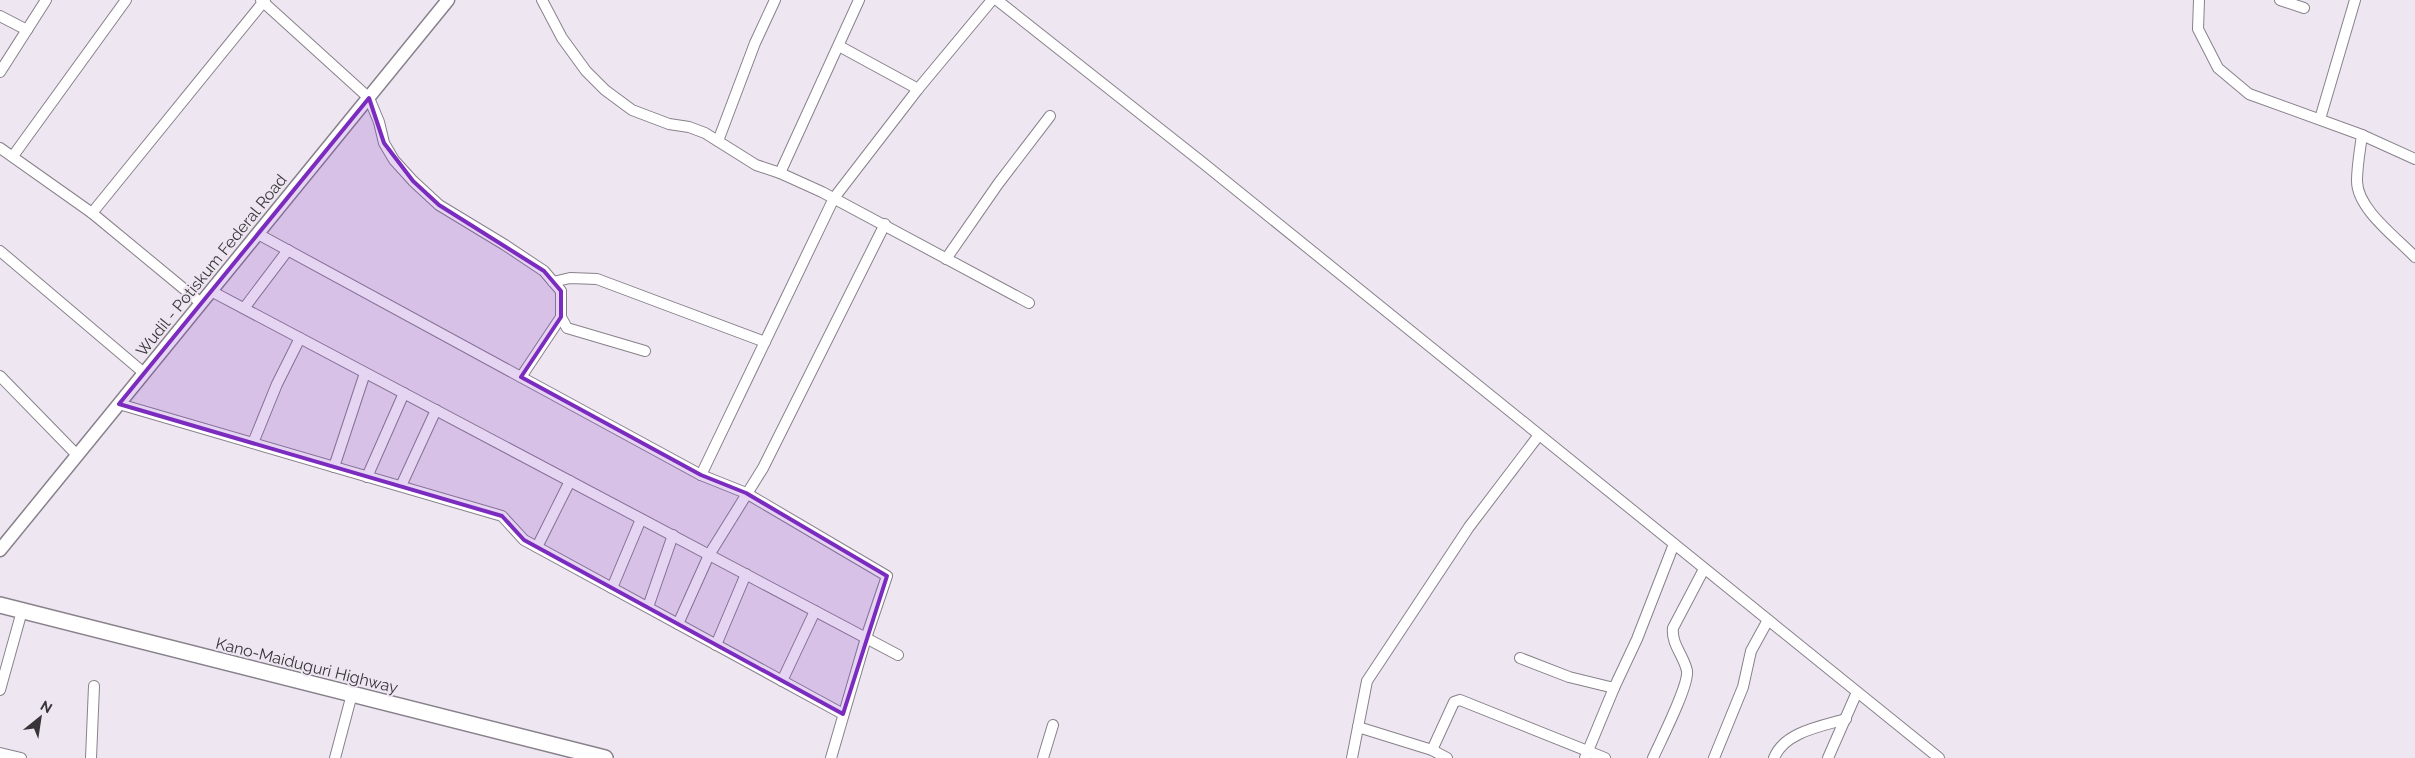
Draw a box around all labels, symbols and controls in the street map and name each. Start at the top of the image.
street label: Wudil - Potiskum Federal Road [132,170,291,360]
street label: Kano-Maiduguri Highway [214,634,400,697]
north arrow [15,693,65,743]
text: N [38,697,55,716]

